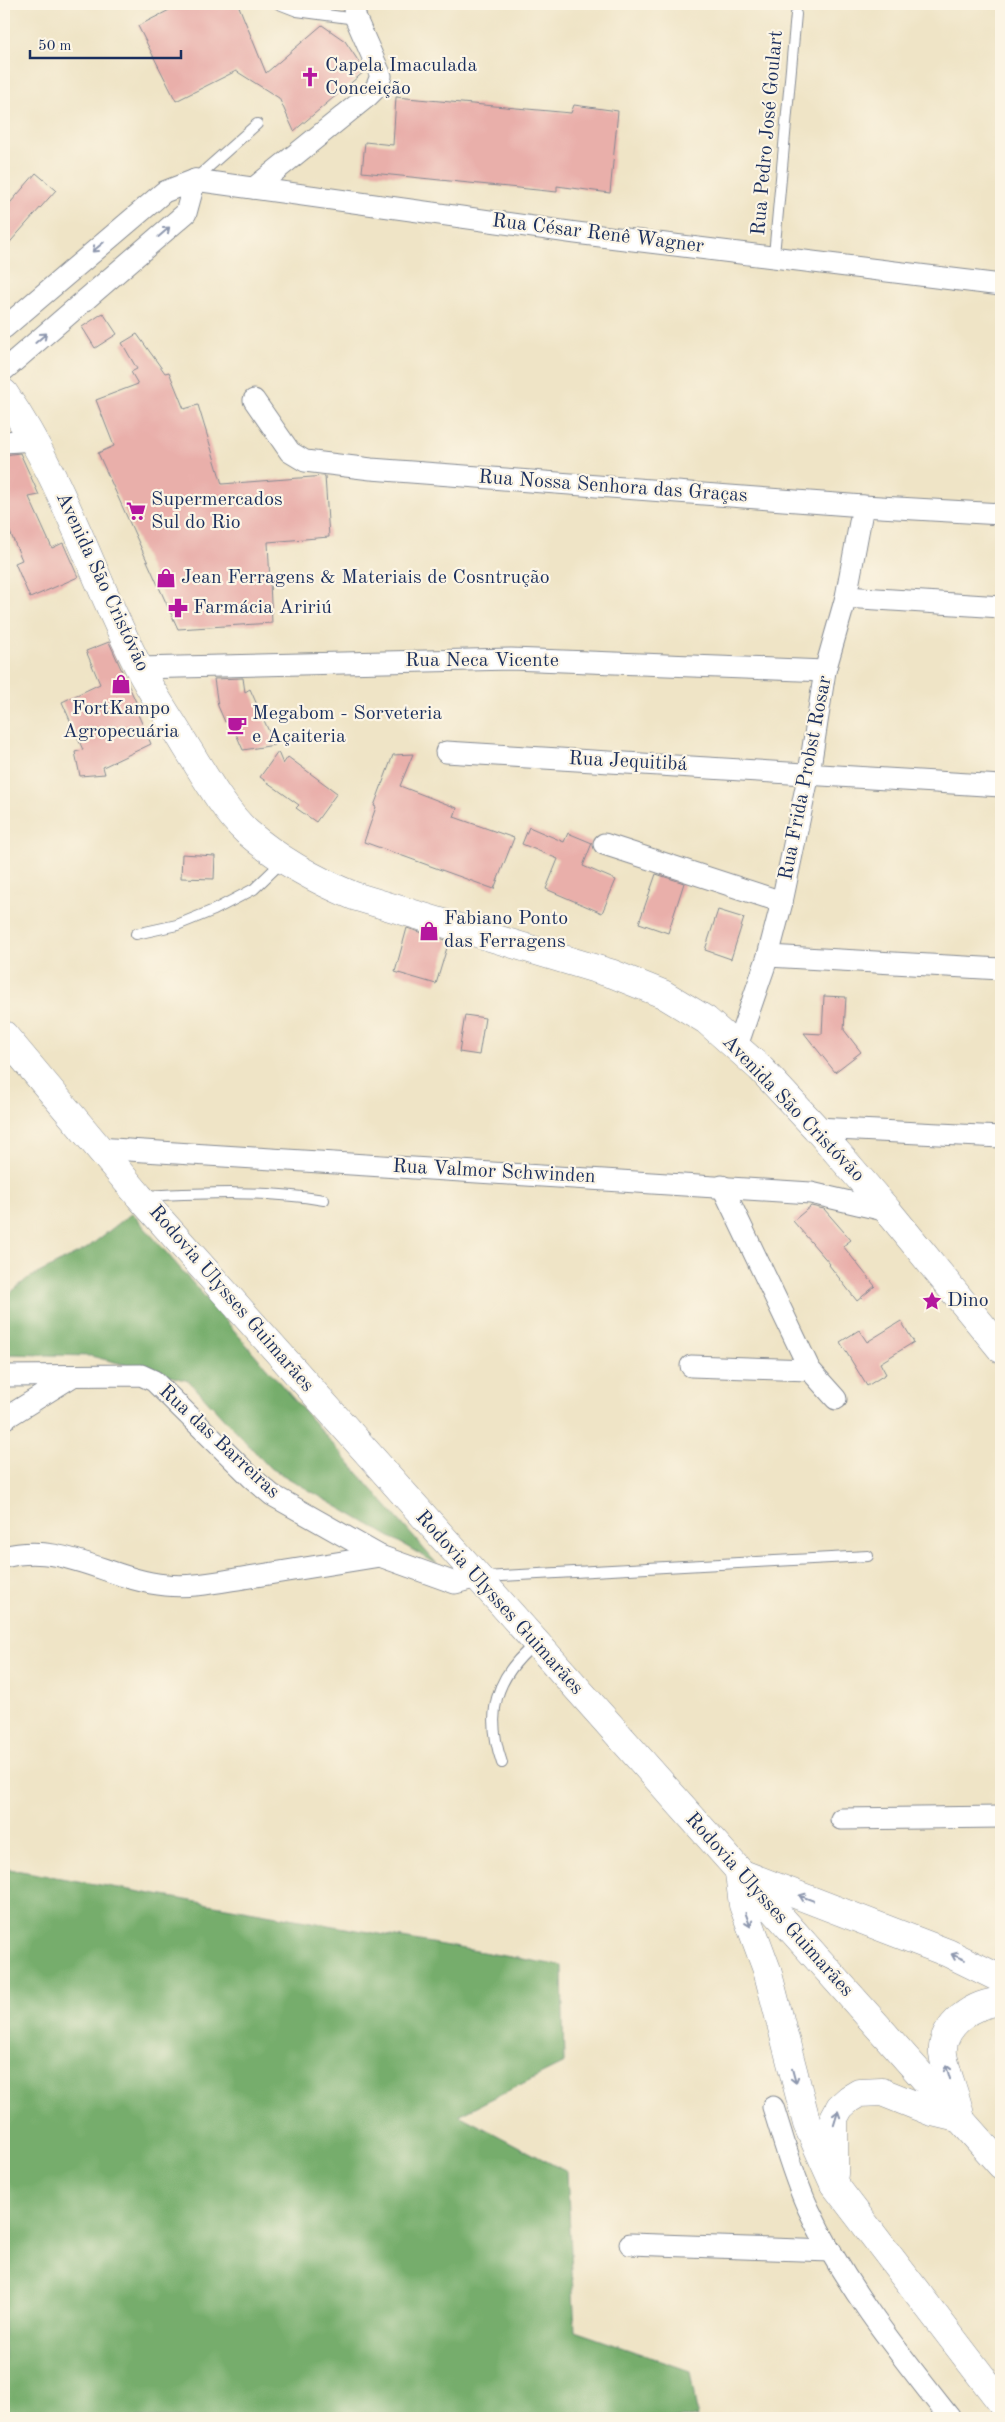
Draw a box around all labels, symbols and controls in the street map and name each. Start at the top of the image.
scale bar [30,28,181,60]
street label: Rua Pedro José Goulart [749,29,787,237]
text: 50 m [38,39,72,54]
place label: Capela Imaculada Conceição [325,56,477,99]
church icon: Capela Imaculada Conceição [299,66,321,88]
street label: Rua César Renê Wagner [491,211,705,257]
one-way arrow [157,226,170,238]
one-way arrow [92,242,105,253]
one-way arrow [34,332,47,344]
street label: Rua Nossa Senhora das Graças [478,468,748,506]
street label: Avenida São Cristóvão [52,489,152,675]
place label: Supermercados Sul do Rio [151,490,283,533]
supermarket icon: Supermercados Sul do Rio [125,500,147,522]
shop icon: Jean Ferragens & Materiais de Cosntrução [155,567,177,589]
place label: Jean Ferragens & Materiais de Cosntrução [181,568,550,588]
pharmacy icon: Farmácia Aririú [167,597,189,619]
place label: Farmácia Aririú [193,598,332,618]
street label: Rua Neca Vicente [405,651,559,671]
shop icon: FortKampo Agropecuária [110,673,132,695]
street label: Rua Frida Probst Rosar [776,674,836,882]
place label: FortKampo Agropecuária [63,699,179,742]
place label: Megabom - Sorveteria e Açaiteria [252,704,442,747]
cafe icon: Megabom - Sorveteria e Açaiteria [226,714,248,736]
street label: Rua Jequitibá [568,749,688,775]
place label: Fabiano Ponto das Ferragens [444,909,568,952]
shop icon: Fabiano Ponto das Ferragens [418,920,440,942]
street label: Avenida São Cristóvão [718,1032,868,1186]
street label: Rua Valmor Schwinden [392,1157,596,1187]
street label: Rodovia Ulysses Guimarães [145,1202,317,1396]
place icon: Dino [921,1290,943,1312]
place label: Dino [947,1291,989,1311]
street label: Rua das Barreiras [155,1381,283,1503]
street label: Rodovia Ulysses Guimarães [411,1507,587,1699]
street label: Rodovia Ulysses Guimarães [681,1809,857,2001]
one-way arrow [799,1893,814,1903]
one-way arrow [744,1912,753,1928]
one-way arrow [951,1952,966,1962]
one-way arrow [943,2064,953,2080]
one-way arrow [790,2068,800,2084]
one-way arrow [832,2111,841,2127]

